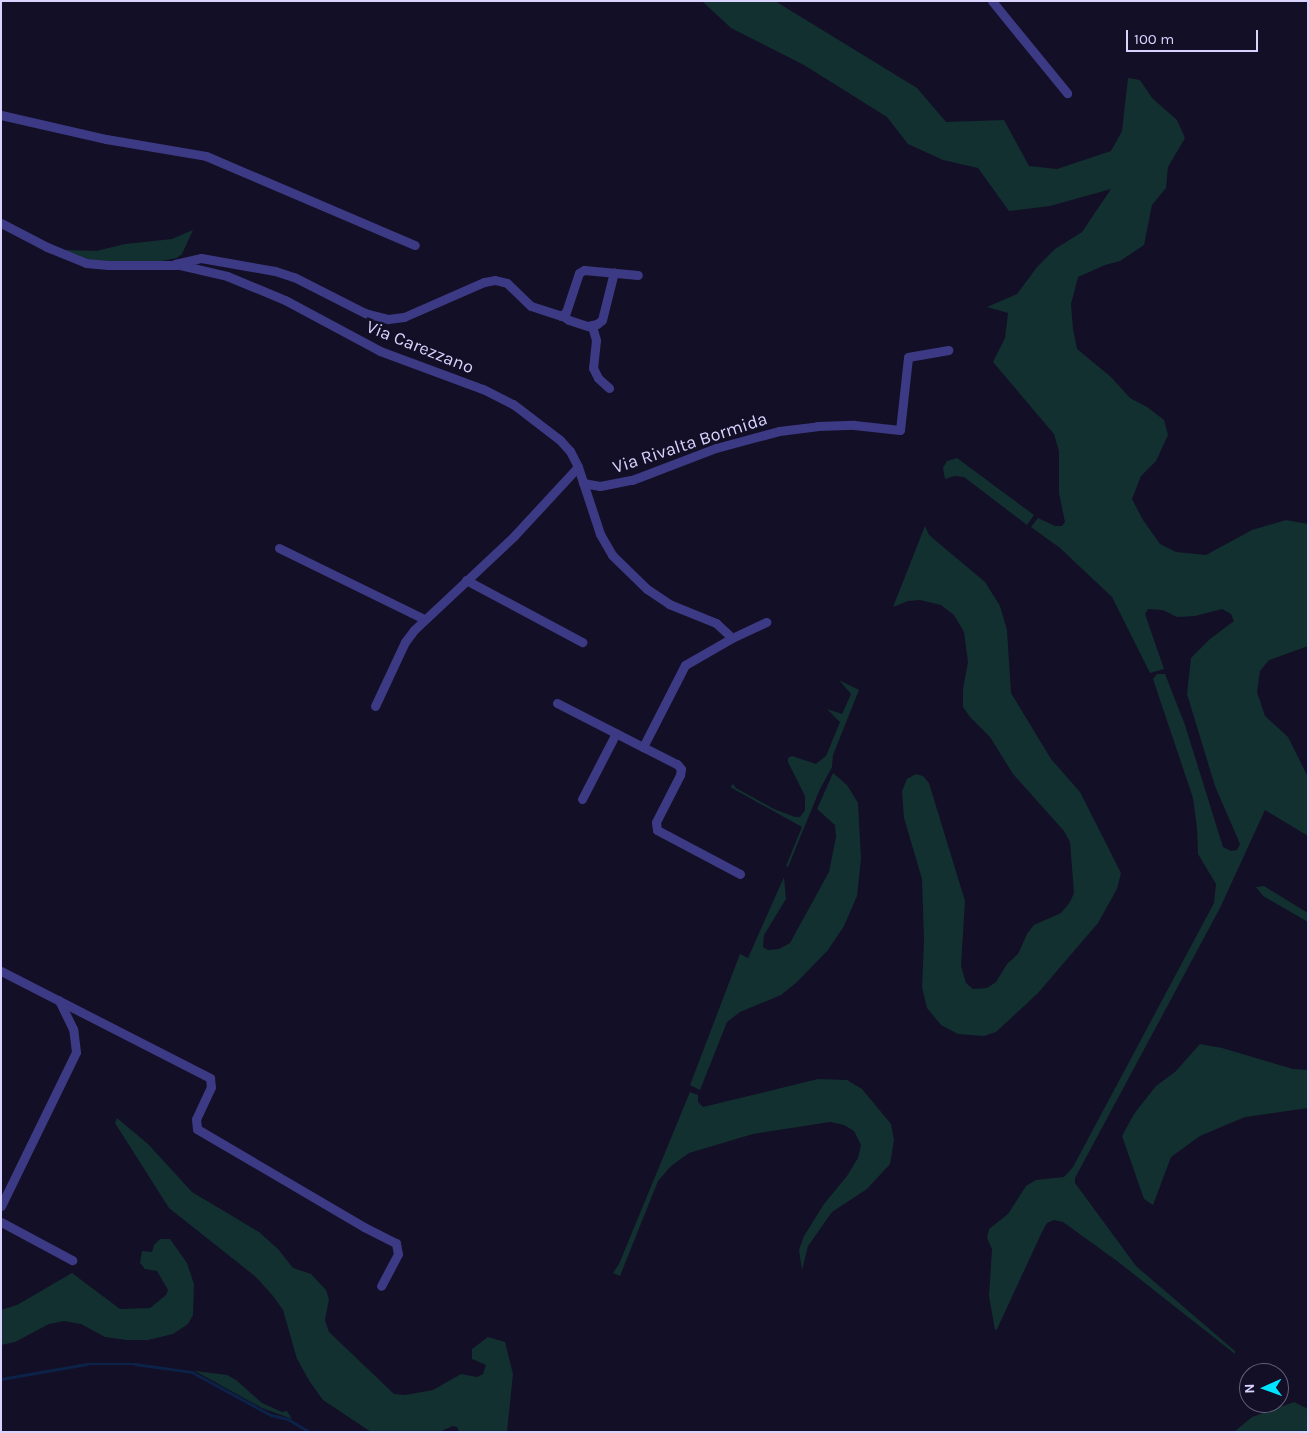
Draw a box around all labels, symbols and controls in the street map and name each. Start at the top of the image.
scale bar [1129,20,1262,52]
text: 100 m [1134,30,1174,48]
street label: Via Carezzano [363,316,477,378]
street label: Via Rivalta Bormida [610,408,770,478]
north arrow [1239,1363,1289,1413]
text: N [1241,1383,1258,1394]

